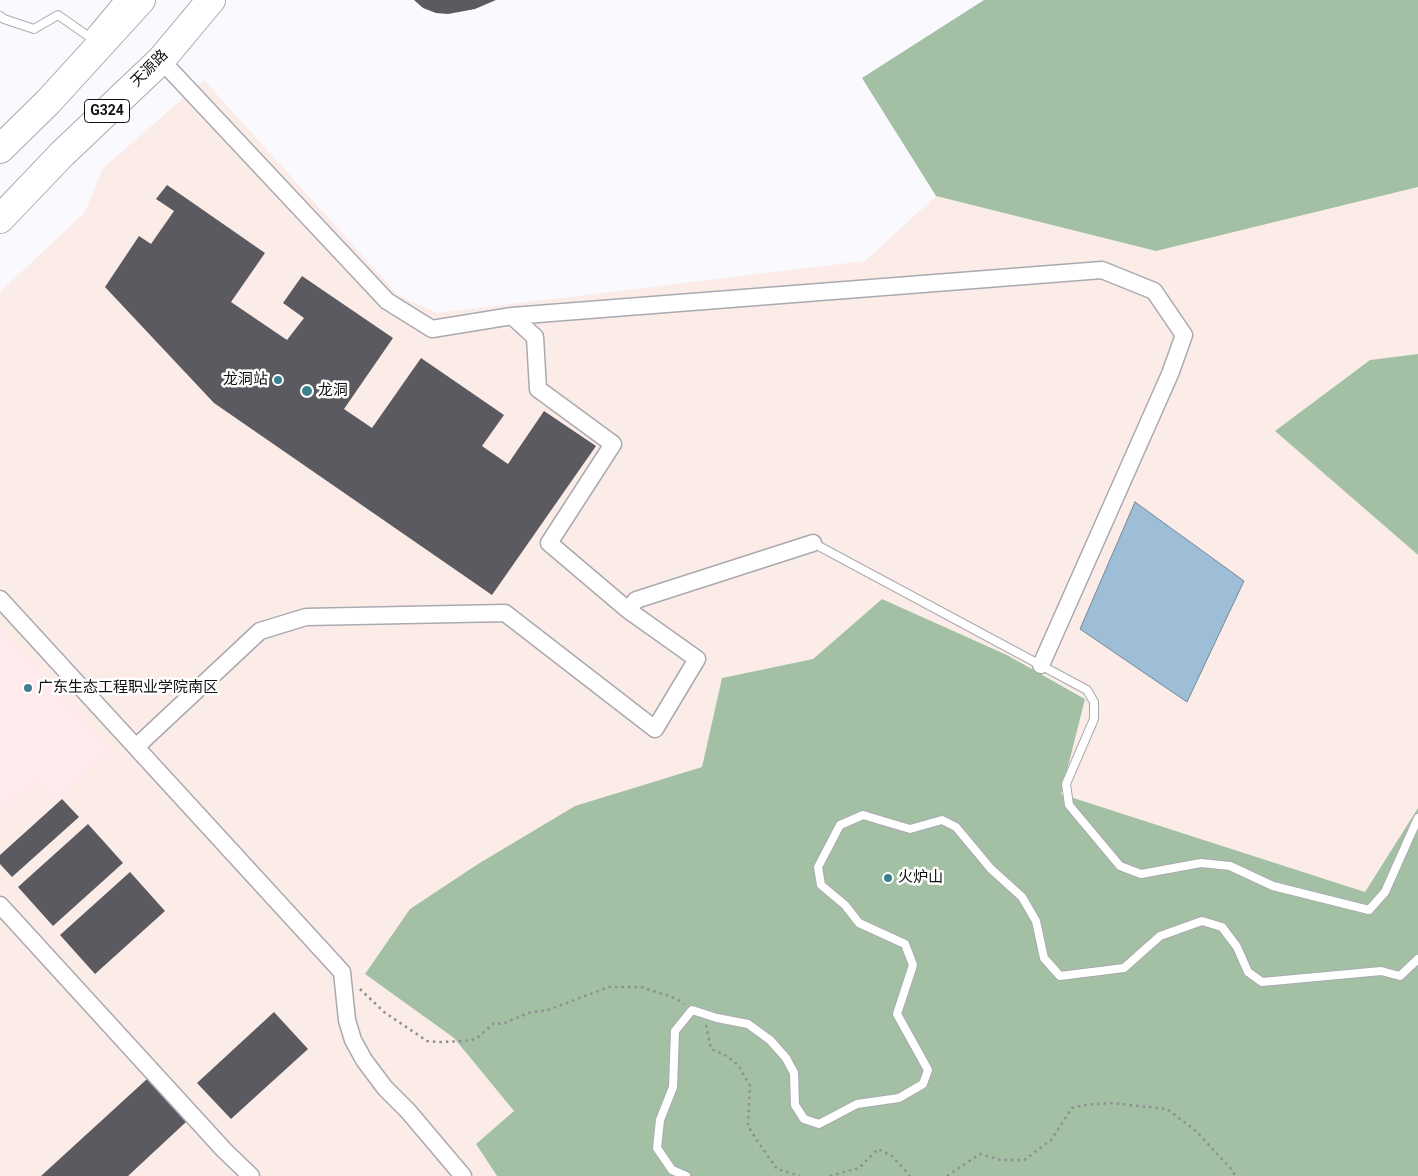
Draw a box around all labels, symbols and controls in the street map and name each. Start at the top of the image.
street label: 天源路 [128,47,172,91]
road number: G324 [84,100,130,122]
place label: 龙洞站 [223,371,268,389]
marker: 龙洞站 [272,374,284,386]
place label: 龙洞 [318,382,348,400]
marker: 龙洞 [300,384,314,398]
place label: 广东生态工程职业学院南区 [38,679,218,697]
marker: 广东生态工程职业学院南区 [22,682,34,694]
place label: 火炉山 [898,869,943,887]
marker: 火炉山 [882,872,894,884]

